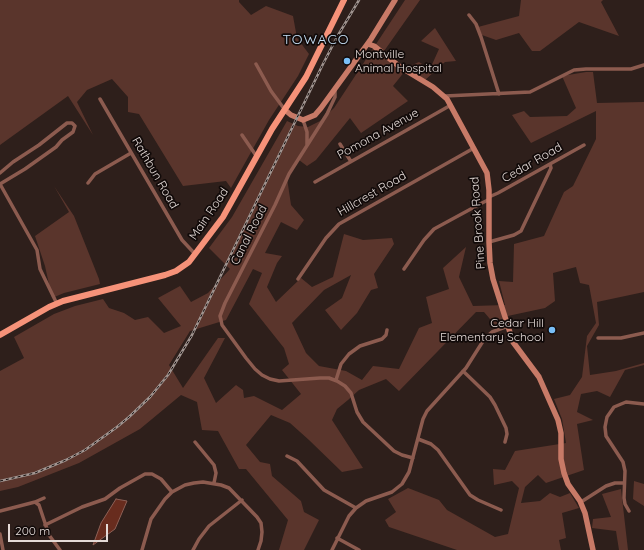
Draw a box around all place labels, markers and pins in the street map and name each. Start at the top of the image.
place label: Montville Animal Hospital [355,47,442,75]
marker: Montville Animal Hospital [342,56,352,66]
place label: Cedar Hill Elementary School [440,316,544,344]
marker: Cedar Hill Elementary School [547,325,557,335]

